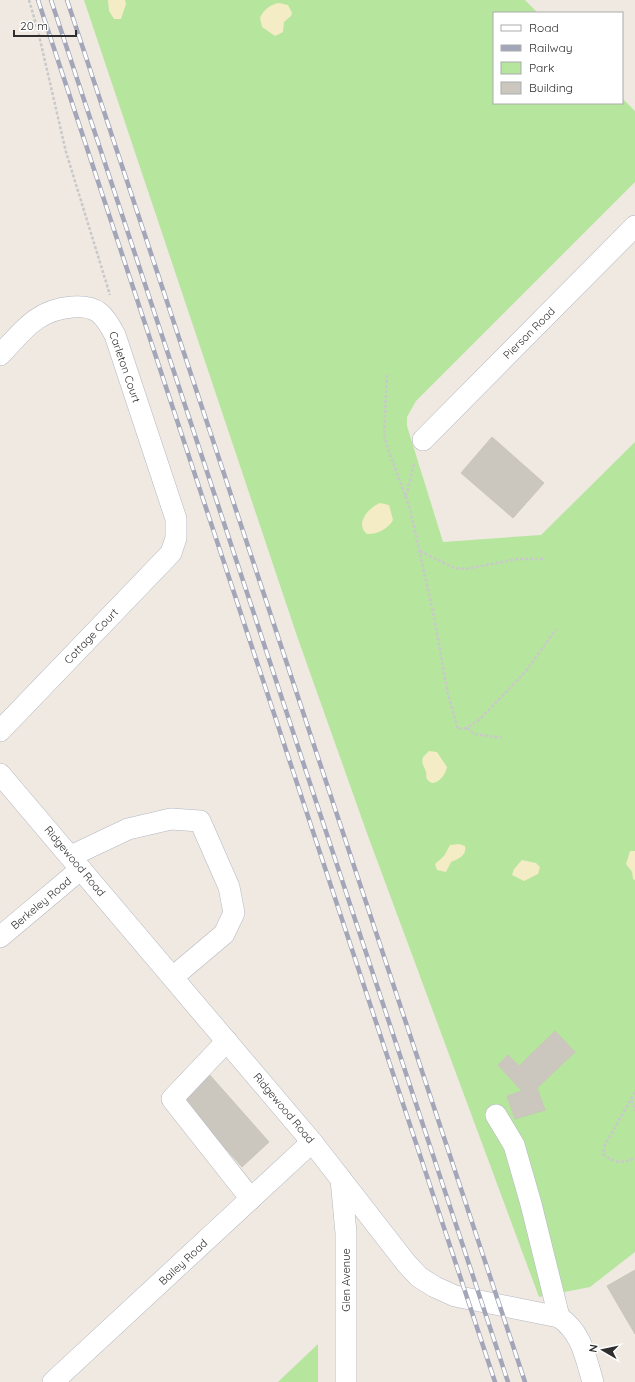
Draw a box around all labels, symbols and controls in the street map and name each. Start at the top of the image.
scale bar [14,12,76,38]
legend [493,12,623,104]
text: 20 m [20,18,48,33]
text: Road [529,20,559,35]
text: Railway [529,40,573,55]
text: Park [529,60,554,75]
text: Building [529,80,573,95]
street label: Pierson Road [500,304,558,362]
street label: Carleton Court [106,330,144,405]
street label: Cottage Court [61,605,121,667]
street label: Ridgewood Road [41,823,109,899]
street label: Berkeley Road [8,874,74,932]
street label: Ridgewood Road [250,1070,318,1146]
street label: Bailey Road [156,1236,210,1288]
street label: Glen Avenue [339,1248,353,1312]
north arrow [583,1330,623,1370]
text: N [586,1343,601,1354]

